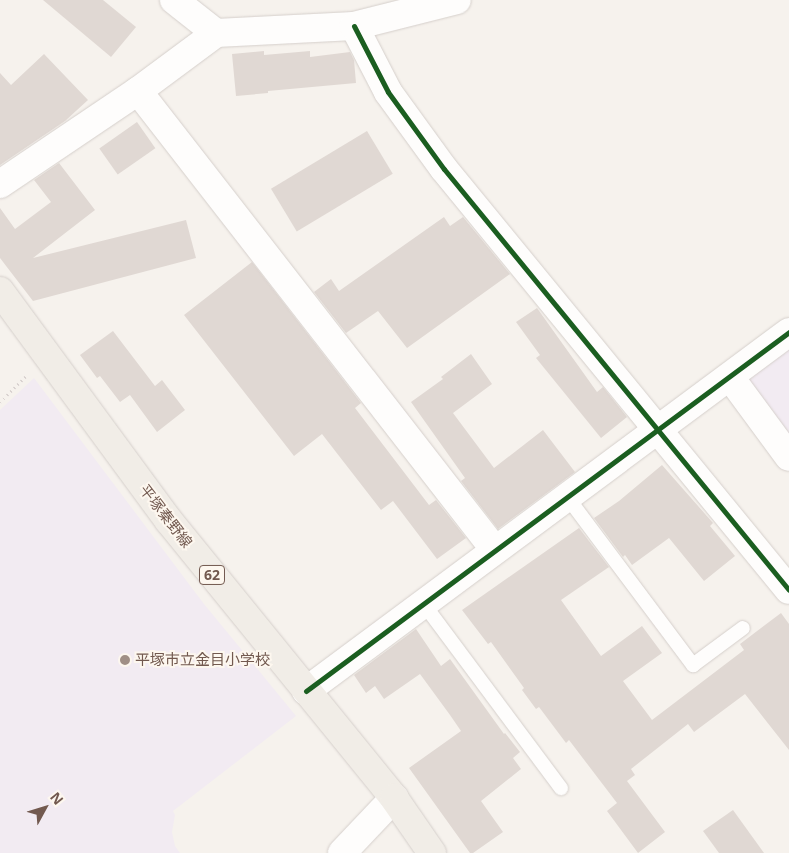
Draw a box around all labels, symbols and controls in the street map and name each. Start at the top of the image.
street label: 平塚秦野線 [136,481,196,551]
road number: 62 [198,564,226,586]
place label: 平塚市立金目小学校 [135,651,270,669]
marker: 平塚市立金目小学校 [119,654,131,666]
north arrow [20,783,70,833]
text: N [46,788,68,809]

